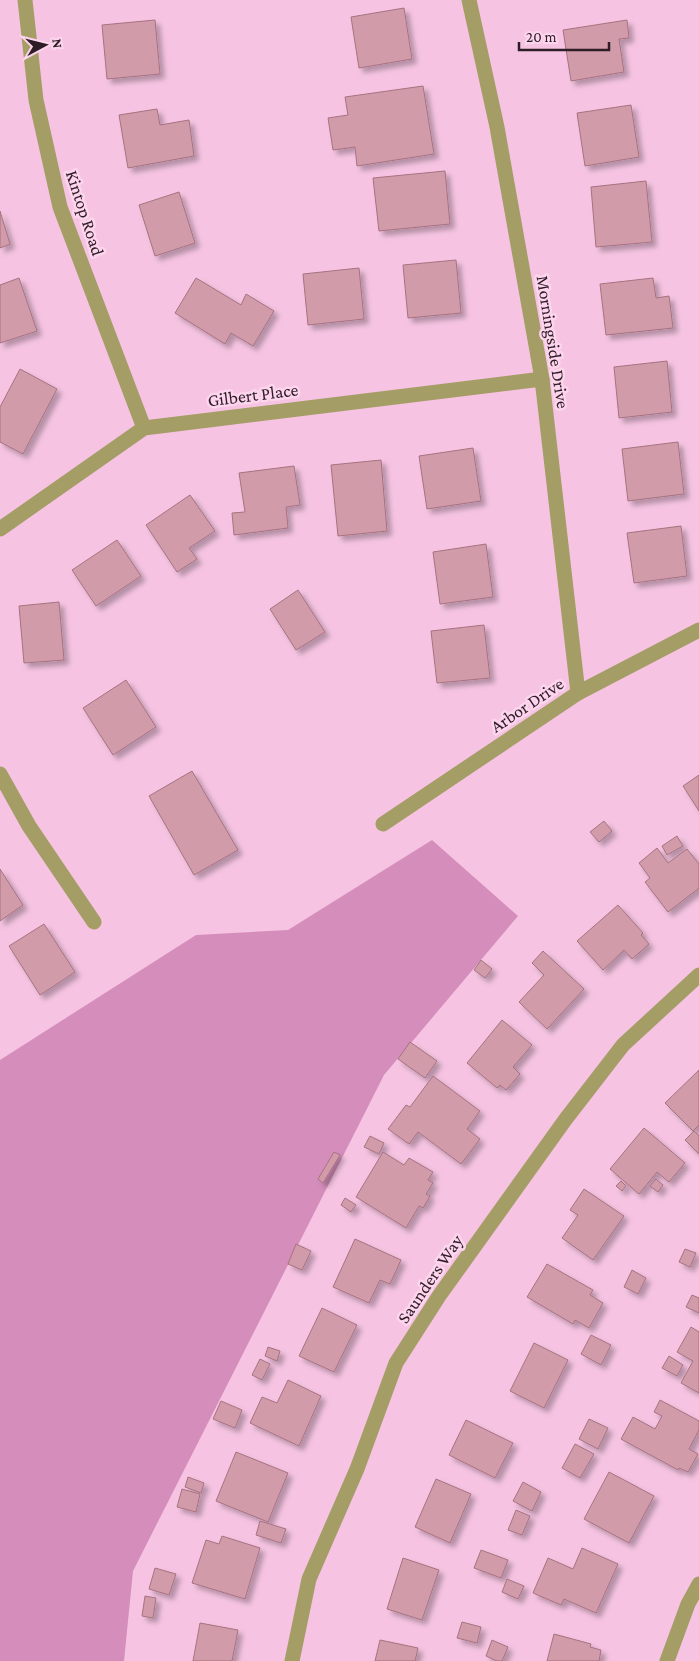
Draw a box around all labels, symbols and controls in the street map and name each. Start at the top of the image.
north arrow [20,20,70,70]
scale bar [519,20,609,52]
text: 20 m [526,29,557,45]
text: N [49,38,66,50]
street label: Kintop Road [62,168,108,259]
street label: Morningside Drive [533,274,573,410]
street label: Gilbert Place [207,380,300,410]
street label: Arbor Drive [487,673,567,737]
street label: Saunders Way [393,1230,467,1327]

